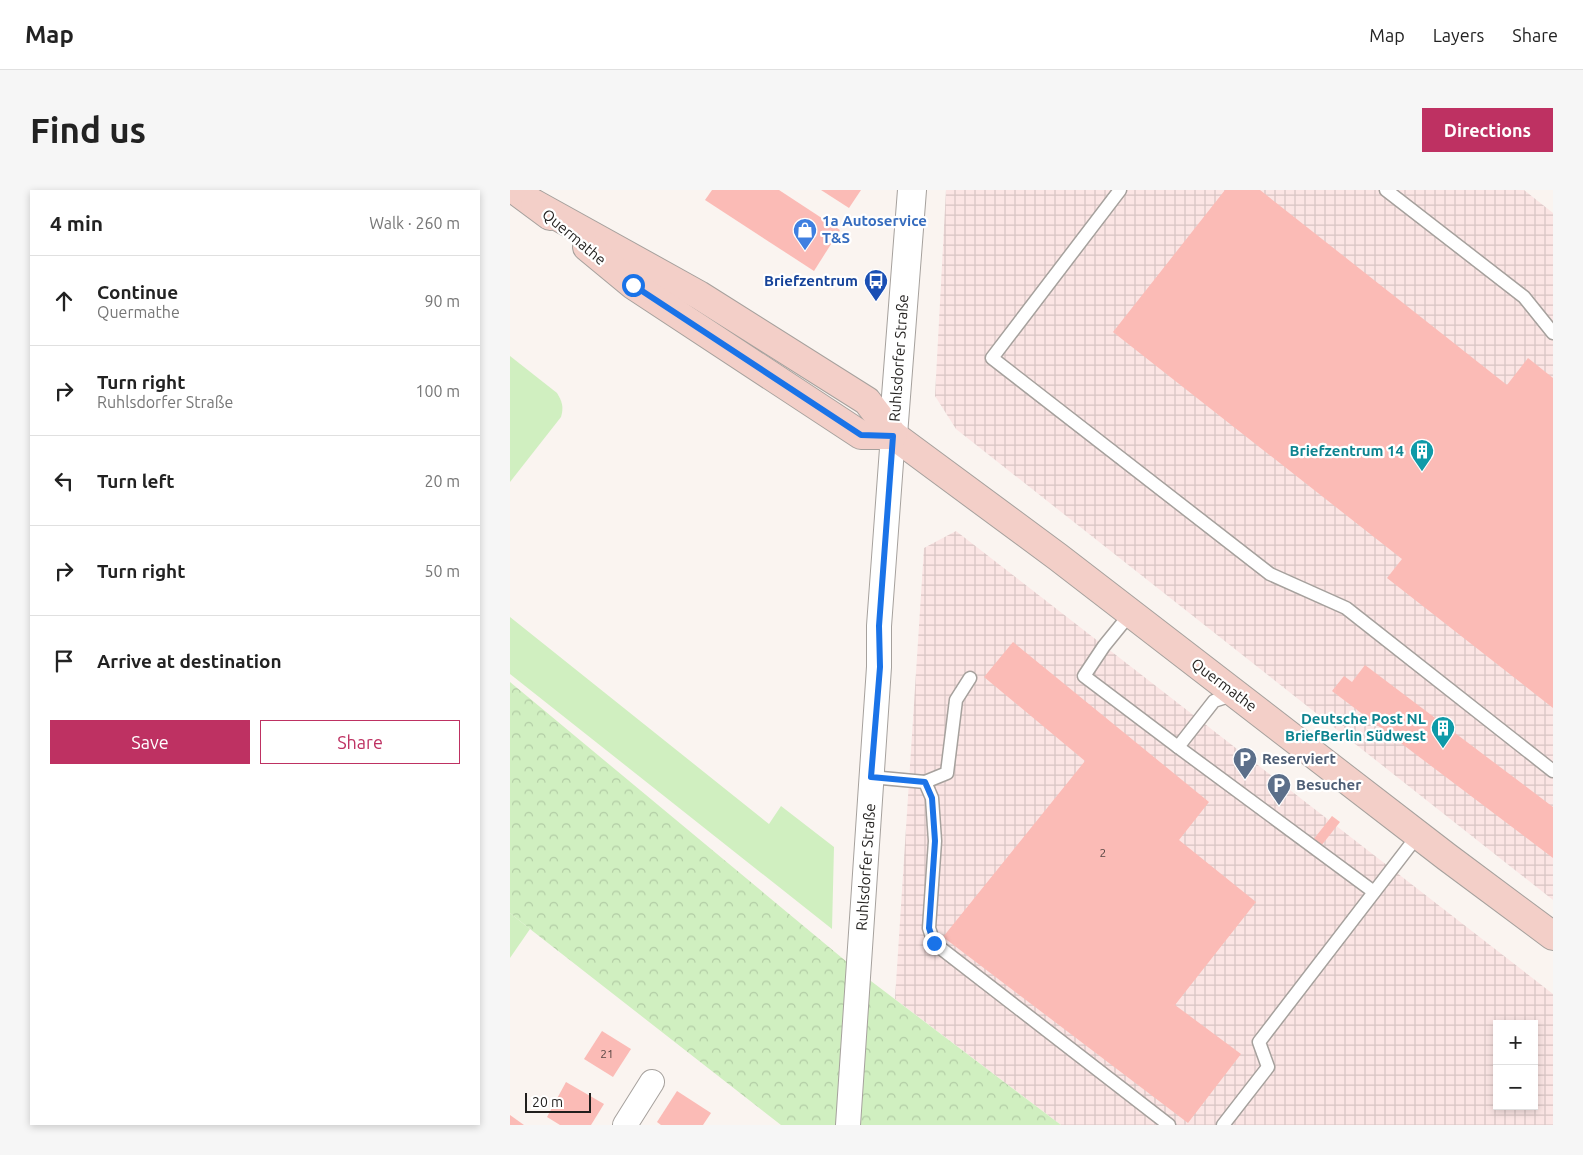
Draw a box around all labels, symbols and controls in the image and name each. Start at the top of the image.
text: Map [25,21,74,48]
text: Map [1369,25,1405,45]
text: Layers [1433,25,1484,45]
text: Share [1512,25,1558,45]
button: Directions [1422,108,1553,152]
text: Find us [30,110,146,150]
street label: Quermathe [539,205,609,268]
text: 4 min [50,211,103,235]
place label: 1a Autoservice T&S [822,212,927,246]
text: Walk · 260 m [369,214,460,232]
shop icon: 1a Autoservice T&S [792,217,818,251]
bus stop icon: Briefzentrum [863,268,889,302]
place label: Briefzentrum [764,272,858,289]
route start [622,274,645,297]
text: Continue [97,281,178,303]
icon: ahead [50,287,78,315]
text: 90 m [424,292,460,310]
street label: Ruhlsdorfer Straße [886,294,911,422]
text: Quermathe [97,303,180,321]
text: Turn right [97,371,185,393]
icon: right [50,377,78,405]
text: 100 m [415,382,460,400]
text: Ruhlsdorfer Straße [97,393,233,411]
building icon: Briefzentrum 14 [1409,438,1435,472]
place label: Briefzentrum 14 [1290,442,1404,459]
icon: left [50,467,78,495]
text: Turn left [97,470,175,492]
text: 20 m [424,472,460,490]
icon: right [50,557,78,585]
text: Turn right [97,560,185,582]
text: 50 m [424,562,460,580]
icon: arrive [50,647,78,675]
text: Arrive at destination [97,650,282,672]
street label: Quermathe [1188,654,1260,715]
place label: Deutsche Post NL BriefBerlin Südwest [1285,710,1427,744]
building icon: Deutsche Post NL BriefBerlin Südwest [1430,715,1456,749]
button: Save [50,720,250,764]
button: Share [260,720,460,764]
parking icon: Reserviert [1232,746,1258,780]
place label: Reserviert [1262,750,1337,767]
parking icon: Besucher [1266,772,1292,806]
place label: Besucher [1296,776,1362,793]
street label: Ruhlsdorfer Straße [853,803,878,931]
house number: 2 [1100,846,1106,859]
route end [923,932,946,955]
map controls [1493,1020,1538,1110]
button: + [1493,1020,1538,1065]
house number: 21 [600,1047,614,1060]
button: − [1493,1065,1538,1110]
scale bar [525,1090,591,1113]
text: 20 m [532,1094,563,1110]

